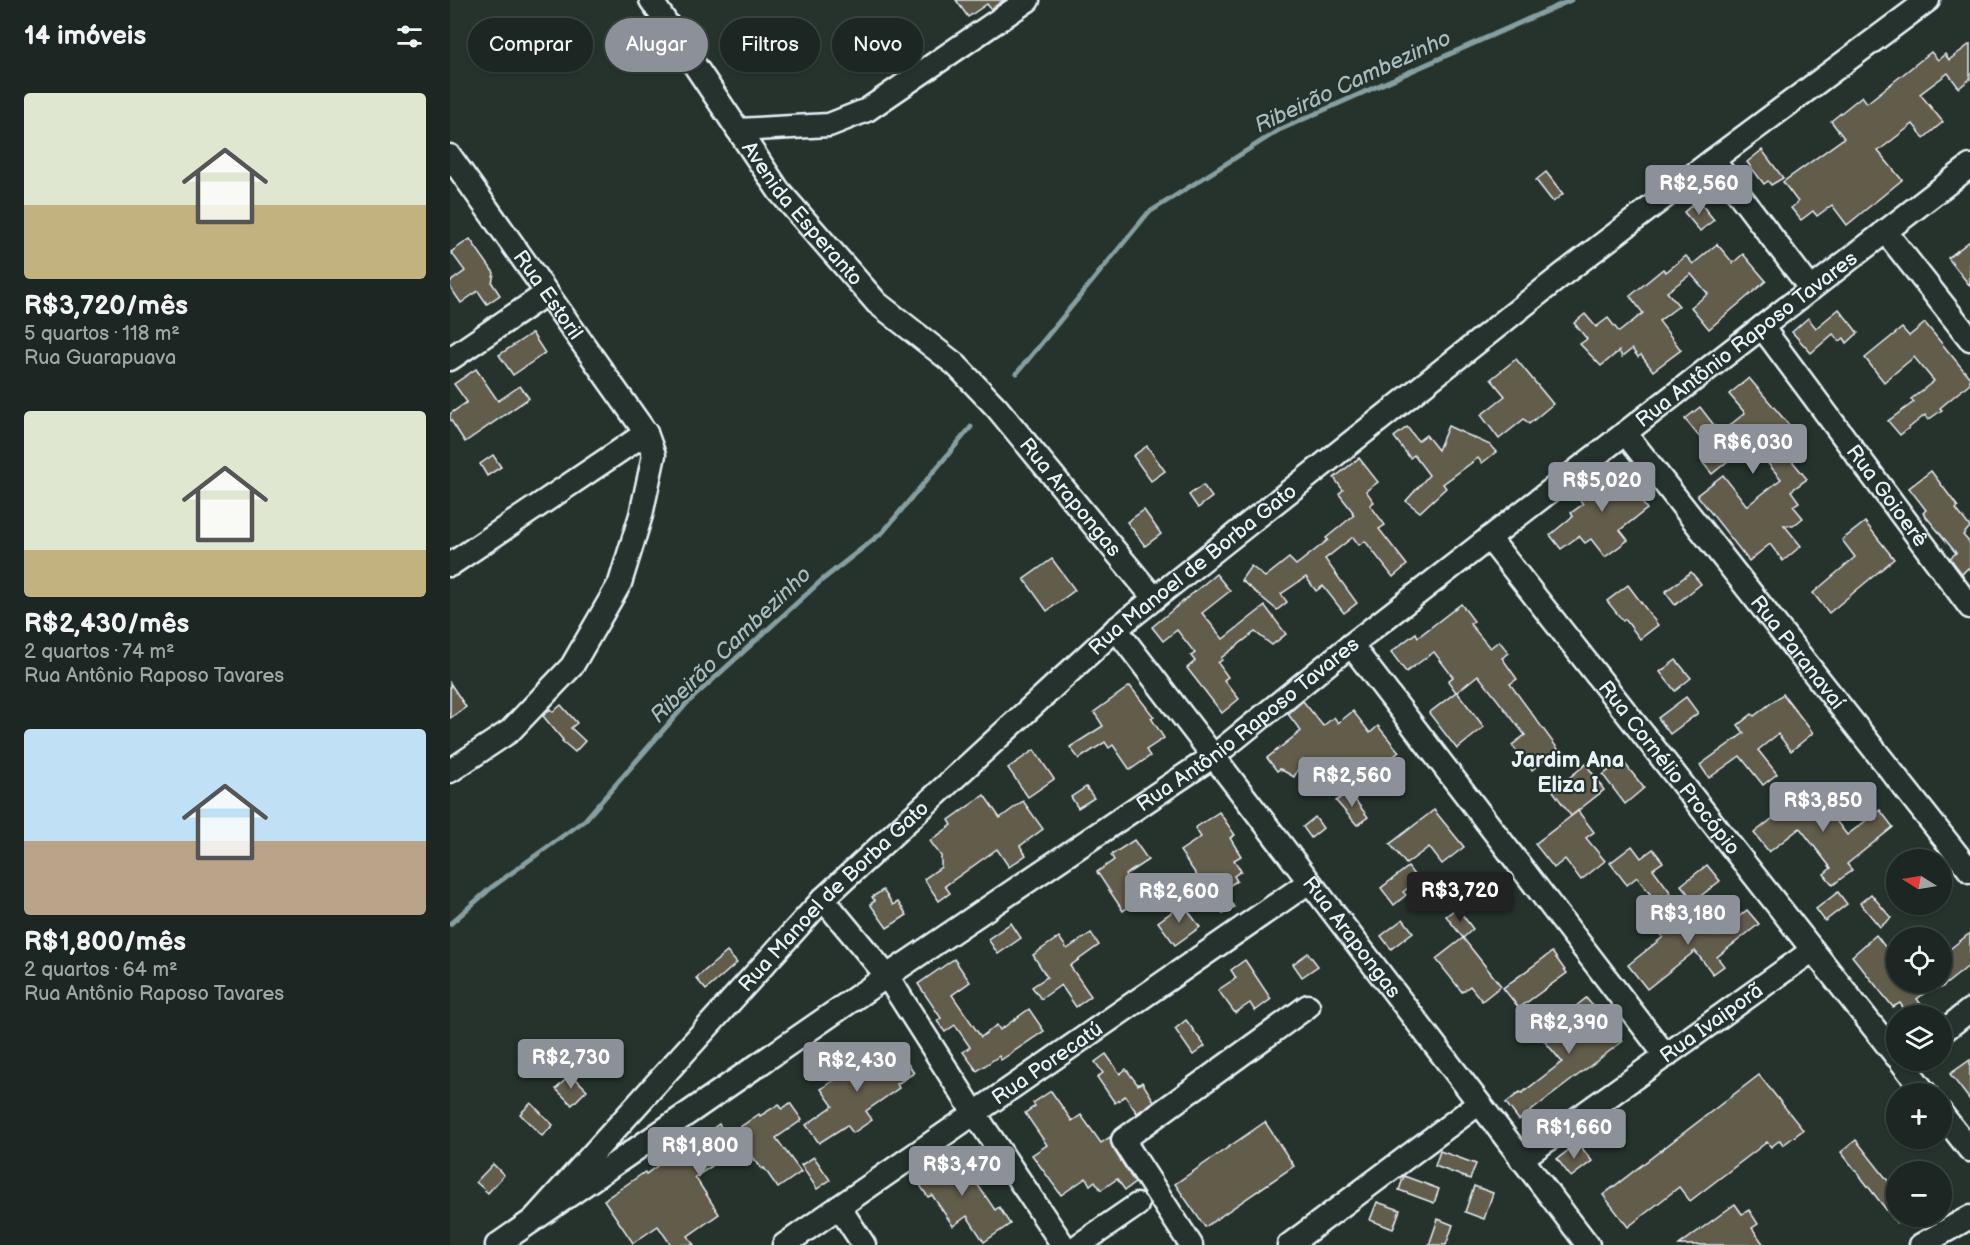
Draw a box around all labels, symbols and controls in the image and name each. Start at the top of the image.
chip: Comprar [468,18,593,72]
chip: Alugar [605,18,708,72]
chip: Filtros [720,18,820,72]
chip: Novo [832,18,923,72]
icon: filters [393,20,426,53]
text: 14 imóveis [24,21,146,52]
water label: Ribeirão Cambezinho [1250,25,1456,139]
icon: home [171,132,279,240]
street label: Avenida Esperanto [737,137,868,291]
pin: R$2,560 [1644,165,1754,216]
text: R$2,560 [1659,172,1739,196]
street label: Rua Estoril [508,245,588,344]
street label: Rua Antônio Raposo Tavares [1631,246,1862,433]
text: R$3,720/mês [24,291,188,322]
text: 5 quartos · 118 m² [24,322,180,346]
text: Rua Guarapuava [24,346,176,370]
pin: R$6,030 [1698,424,1808,475]
text: R$6,030 [1713,431,1793,455]
street label: Rua Arapongas [1014,433,1127,561]
street label: Rua Goioerê [1841,440,1934,552]
icon: home [171,450,279,558]
pin: R$5,020 [1547,462,1657,513]
text: R$5,020 [1562,469,1642,493]
street label: Rua Manoel de Borba Gato [1083,478,1301,660]
water label: Ribeirão Cambezinho [645,561,817,729]
street label: Rua Paranavaí [1745,590,1851,715]
text: R$2,430/mês [24,609,189,640]
street label: Rua Antônio Raposo Tavares [1132,631,1364,817]
text: 2 quartos · 74 m² [24,640,175,664]
text: Rua Antônio Raposo Tavares [24,664,284,688]
street label: Rua Cornélio Procópio [1593,675,1746,860]
district label: Jardim Ana Eliza I [1512,747,1624,799]
pin: R$2,560 [1297,757,1407,808]
text: R$2,560 [1312,764,1392,788]
icon: home [171,768,279,876]
pin: R$3,850 [1768,782,1878,833]
text: R$3,850 [1783,789,1863,813]
street label: Rua Manoel de Borba Gato [733,795,934,997]
north arrow [1886,849,1952,915]
map controls [1886,849,1952,1227]
street label: Rua Arapongas [1297,871,1406,1003]
pin: R$3,720 [1405,872,1515,923]
pin: R$2,600 [1124,873,1234,924]
text: R$3,720 [1421,879,1499,903]
text: R$2,600 [1139,880,1219,904]
pin: R$3,180 [1633,895,1743,946]
text: R$3,180 [1650,902,1726,926]
text: R$1,800/mês [24,927,186,958]
button: locate [1886,927,1952,993]
text: 2 quartos · 64 m² [24,958,178,982]
street label: Rua Ivaiporã [1655,978,1768,1068]
text: Rua Antônio Raposo Tavares [24,982,284,1006]
pin: R$2,390 [1514,1004,1624,1055]
button: layers [1886,1005,1952,1071]
text: R$2,390 [1529,1011,1609,1035]
street label: Rua Porecatú [987,1016,1107,1110]
pin: R$2,730 [516,1039,626,1090]
pin: R$2,430 [802,1042,912,1093]
text: R$2,730 [532,1046,610,1070]
text: R$2,430 [817,1049,897,1073]
button: + [1886,1083,1952,1149]
pin: R$1,660 [1519,1109,1629,1160]
text: R$1,660 [1536,1116,1612,1140]
pin: R$1,800 [645,1127,755,1178]
text: R$1,800 [662,1134,738,1158]
pin: R$3,470 [907,1146,1017,1197]
text: R$3,470 [923,1153,1001,1177]
button: − [1886,1161,1952,1227]

